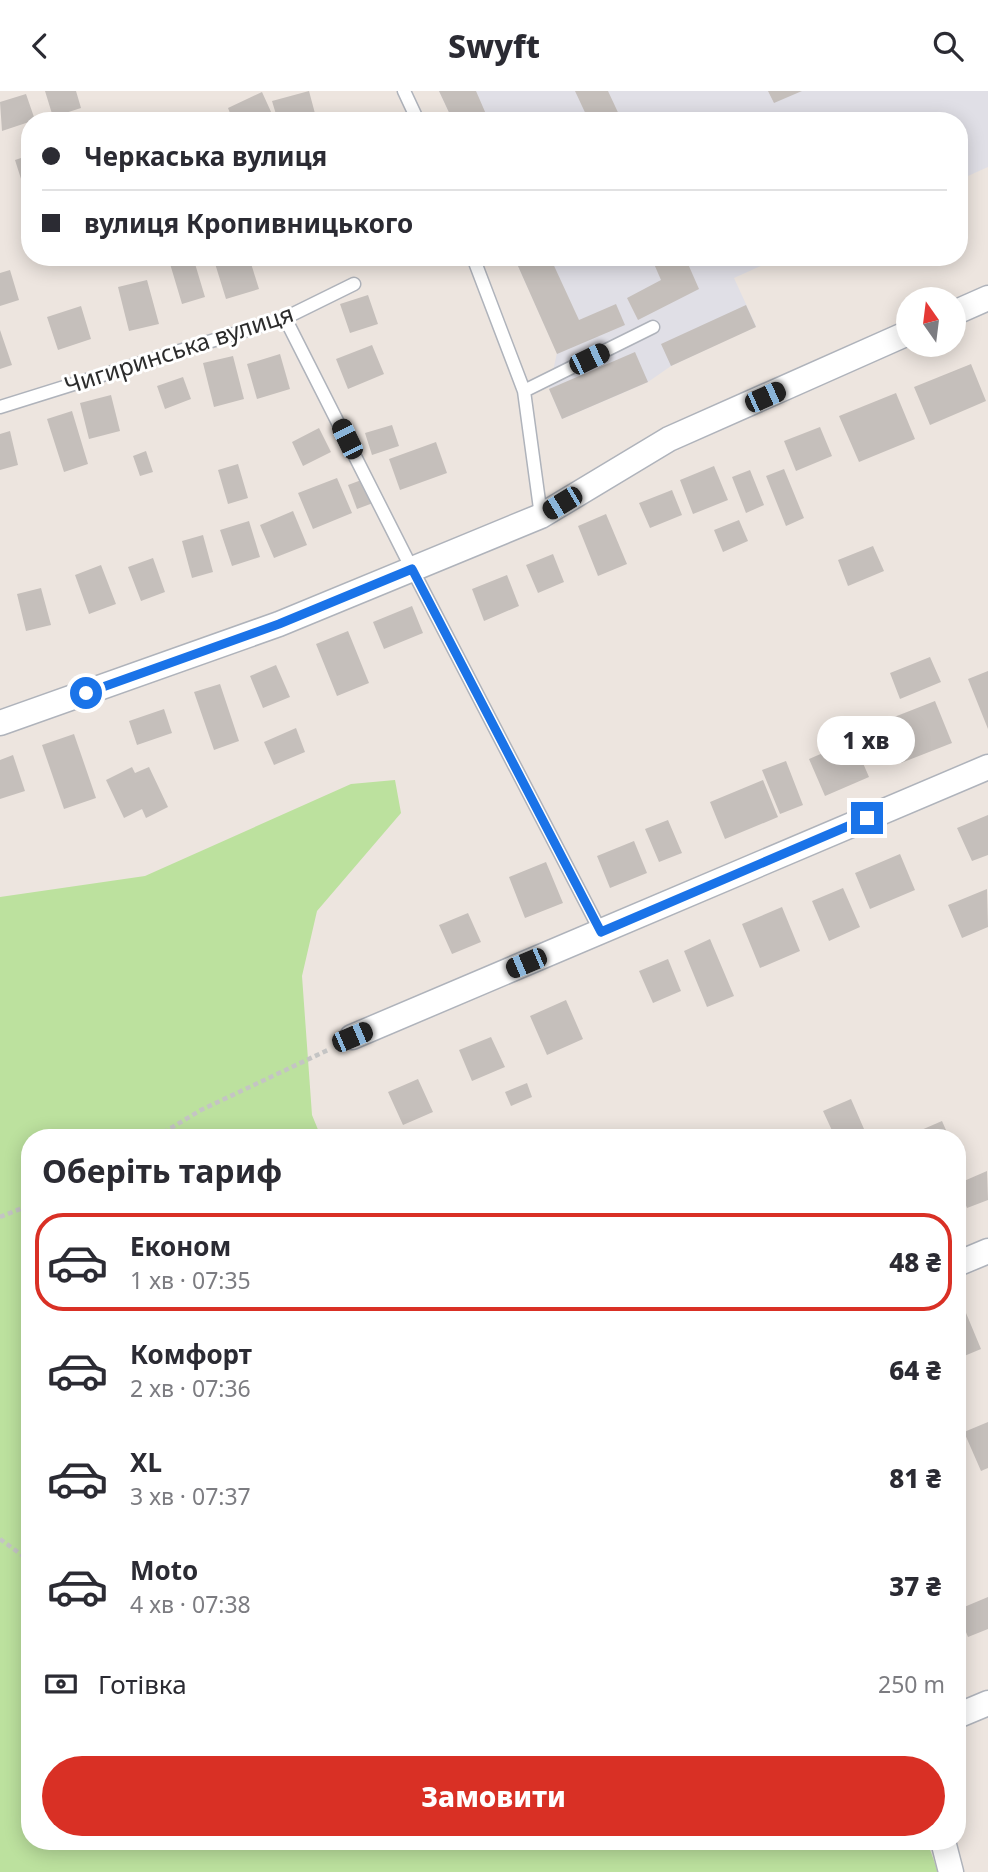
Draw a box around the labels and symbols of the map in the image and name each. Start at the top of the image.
north arrow [896,287,966,357]
street label: Чигиринська вулиця [60,296,297,401]
car [566,340,613,378]
car [742,379,789,415]
car [329,416,366,462]
car [539,483,586,523]
route start [70,677,102,709]
callout: 1 хв [818,717,916,765]
route end [851,802,883,834]
car [503,945,550,981]
car [329,1019,376,1055]

